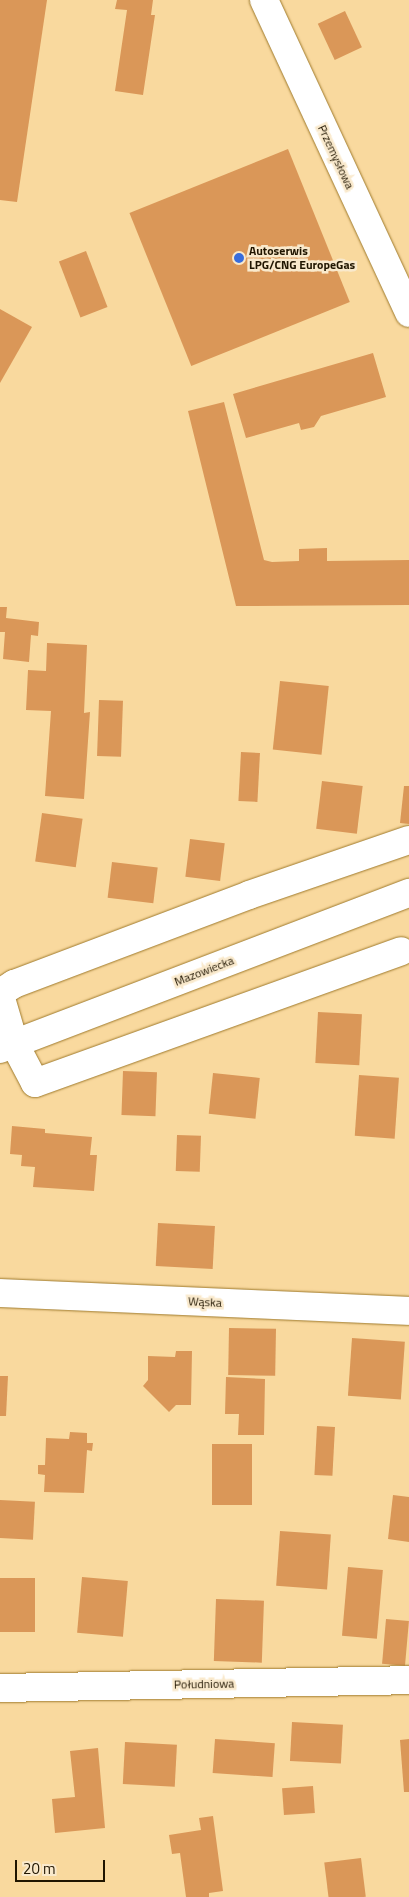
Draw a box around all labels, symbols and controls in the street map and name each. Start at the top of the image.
street label: Przemysłowa [315,123,357,191]
place label: Autoserwis LPG/CNG EuropeGas [249,244,355,272]
marker: Autoserwis LPG/CNG EuropeGas [233,252,245,264]
street label: Mazowiecka [172,953,236,989]
street label: Wąska [188,1294,222,1310]
street label: Południowa [174,1676,234,1692]
scale bar [18,1850,108,1882]
text: 20 m [23,1857,56,1880]

